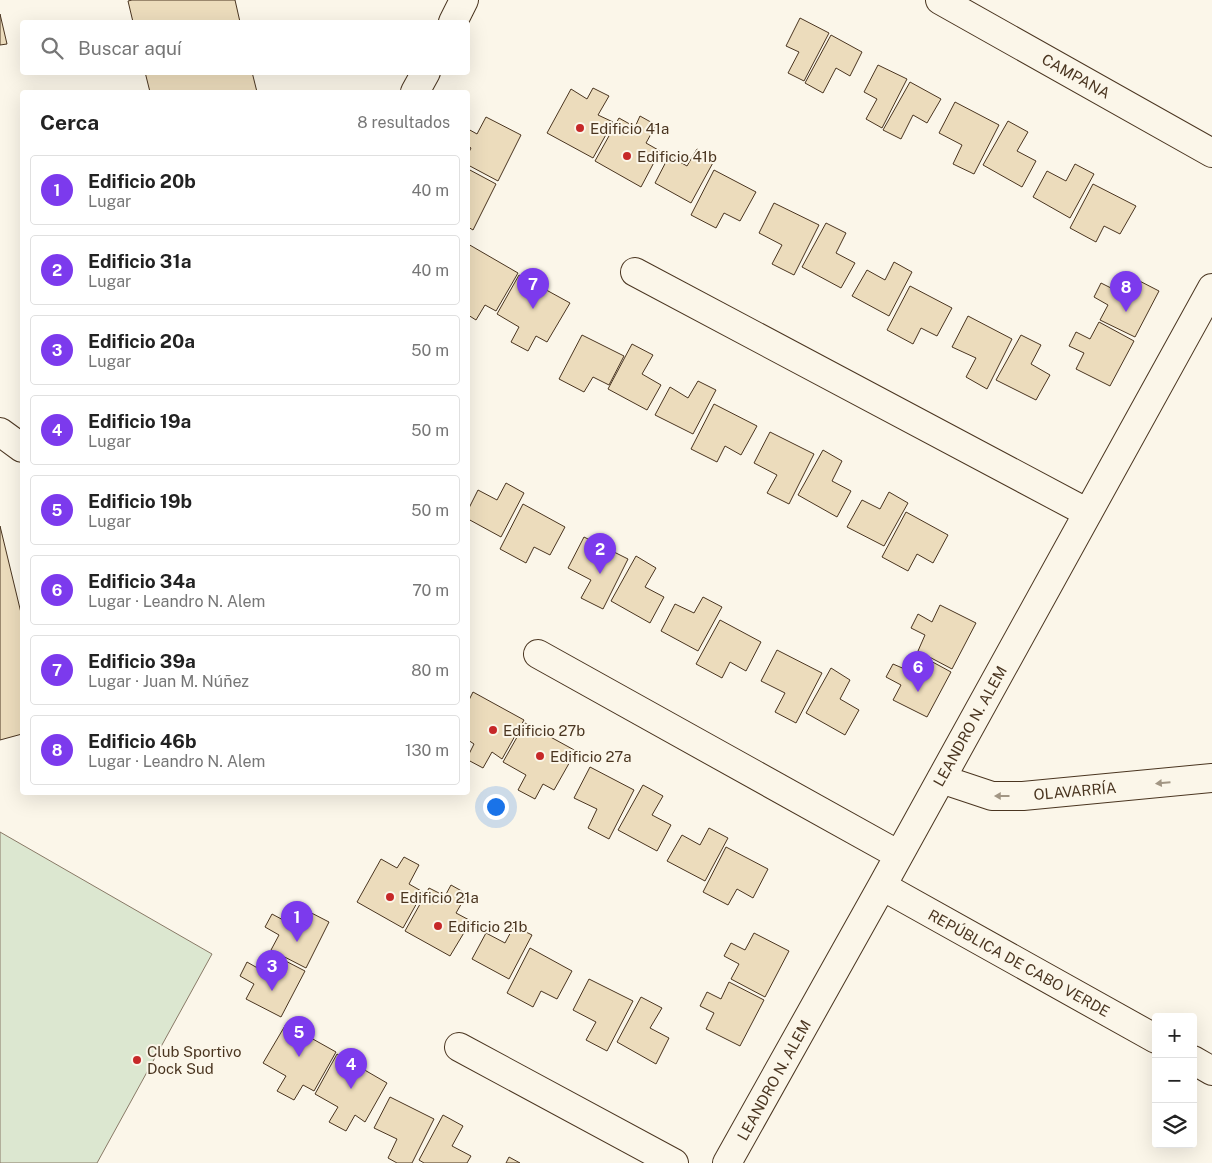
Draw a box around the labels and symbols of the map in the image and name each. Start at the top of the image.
street label: CAMPANA [1039,50,1113,102]
place label: Edificio 41a [590,120,669,137]
marker: Edificio 41a [574,122,586,134]
place label: Edificio 41b [637,148,717,165]
marker: Edificio 41b [621,150,633,162]
pin: 7 [517,268,549,309]
pin: 8 [1110,271,1142,312]
pin: 2 [584,533,616,574]
pin: 6 [902,651,934,692]
street label: LEANDRO N. ALEM [930,663,1010,789]
place label: Edificio 27b [503,722,585,739]
marker: Edificio 27b [487,724,499,736]
place label: Edificio 27a [550,748,632,765]
marker: Edificio 27a [534,750,546,762]
street label: OLAVARRÍA [1033,779,1117,803]
one-way arrow [1155,779,1171,787]
one-way arrow [993,792,1009,800]
your location [483,794,509,820]
place label: Edificio 21a [400,889,479,906]
marker: Edificio 21a [384,891,396,903]
pin: 1 [281,901,313,942]
street label: REPÚBLICA DE CABO VERDE [925,905,1113,1020]
place label: Edificio 21b [448,918,527,935]
marker: Edificio 21b [432,920,444,932]
pin: 3 [256,950,288,991]
pin: 5 [283,1016,315,1057]
street label: LEANDRO N. ALEM [734,1017,814,1143]
place label: Club Sportivo Dock Sud [147,1043,241,1077]
pin: 4 [335,1048,367,1089]
marker: Club Sportivo Dock Sud [131,1054,143,1066]

